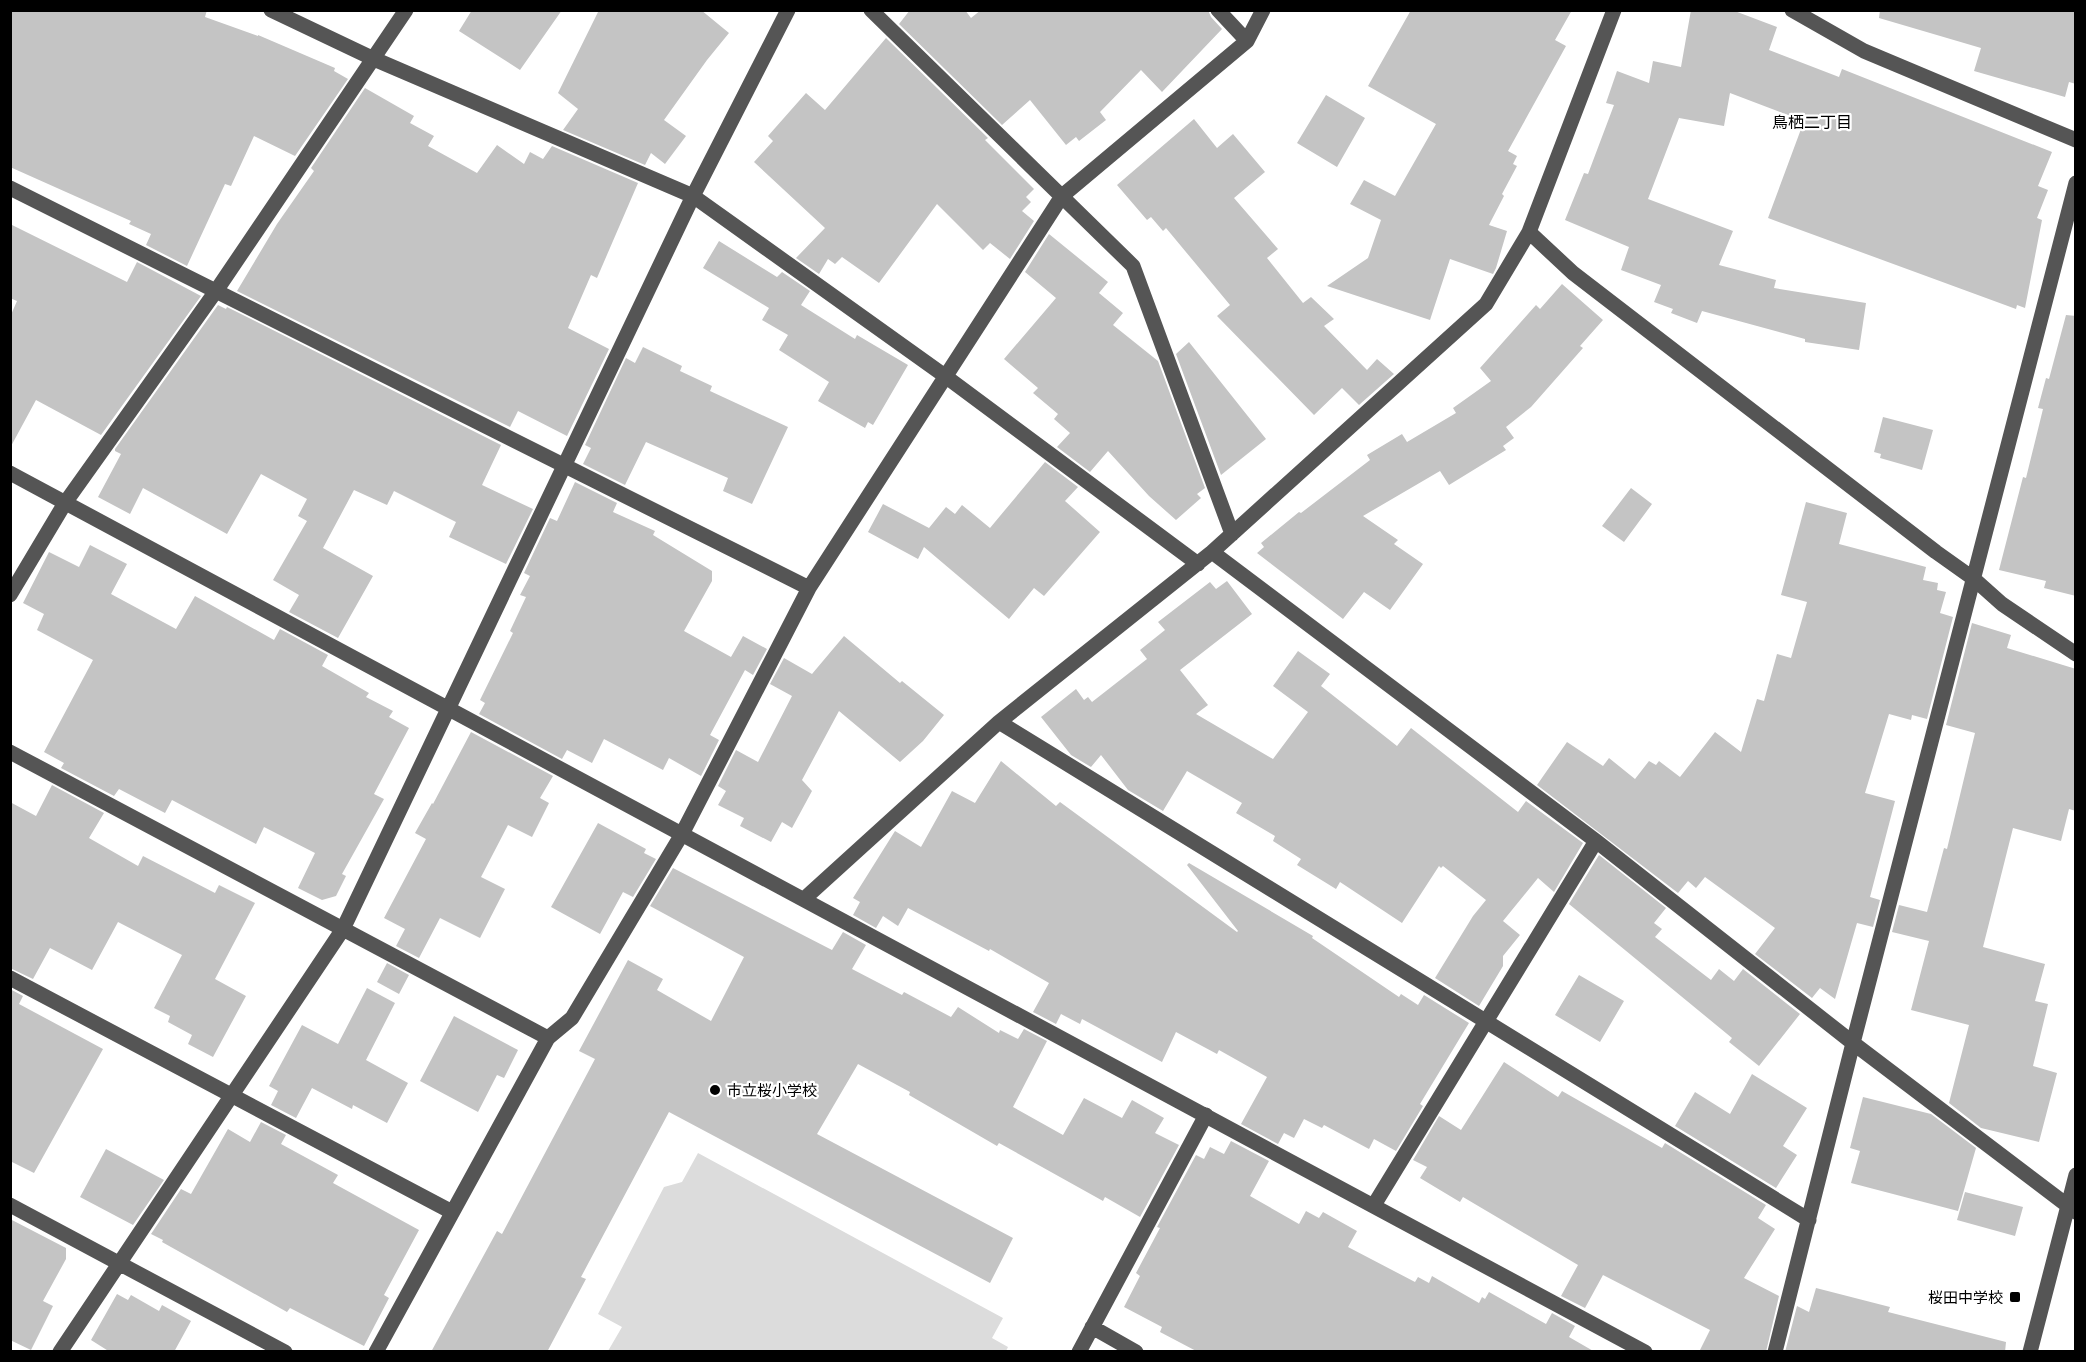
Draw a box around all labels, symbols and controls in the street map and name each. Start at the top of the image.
district label: 鳥栖二丁目 [1772,112,1852,132]
place label: 市立桜小学校 [727,1081,817,1100]
marker: 市立桜小学校 [708,1083,722,1097]
place label: 桜田中学校 [1928,1288,2003,1307]
marker: 桜田中学校 [2008,1290,2022,1304]

